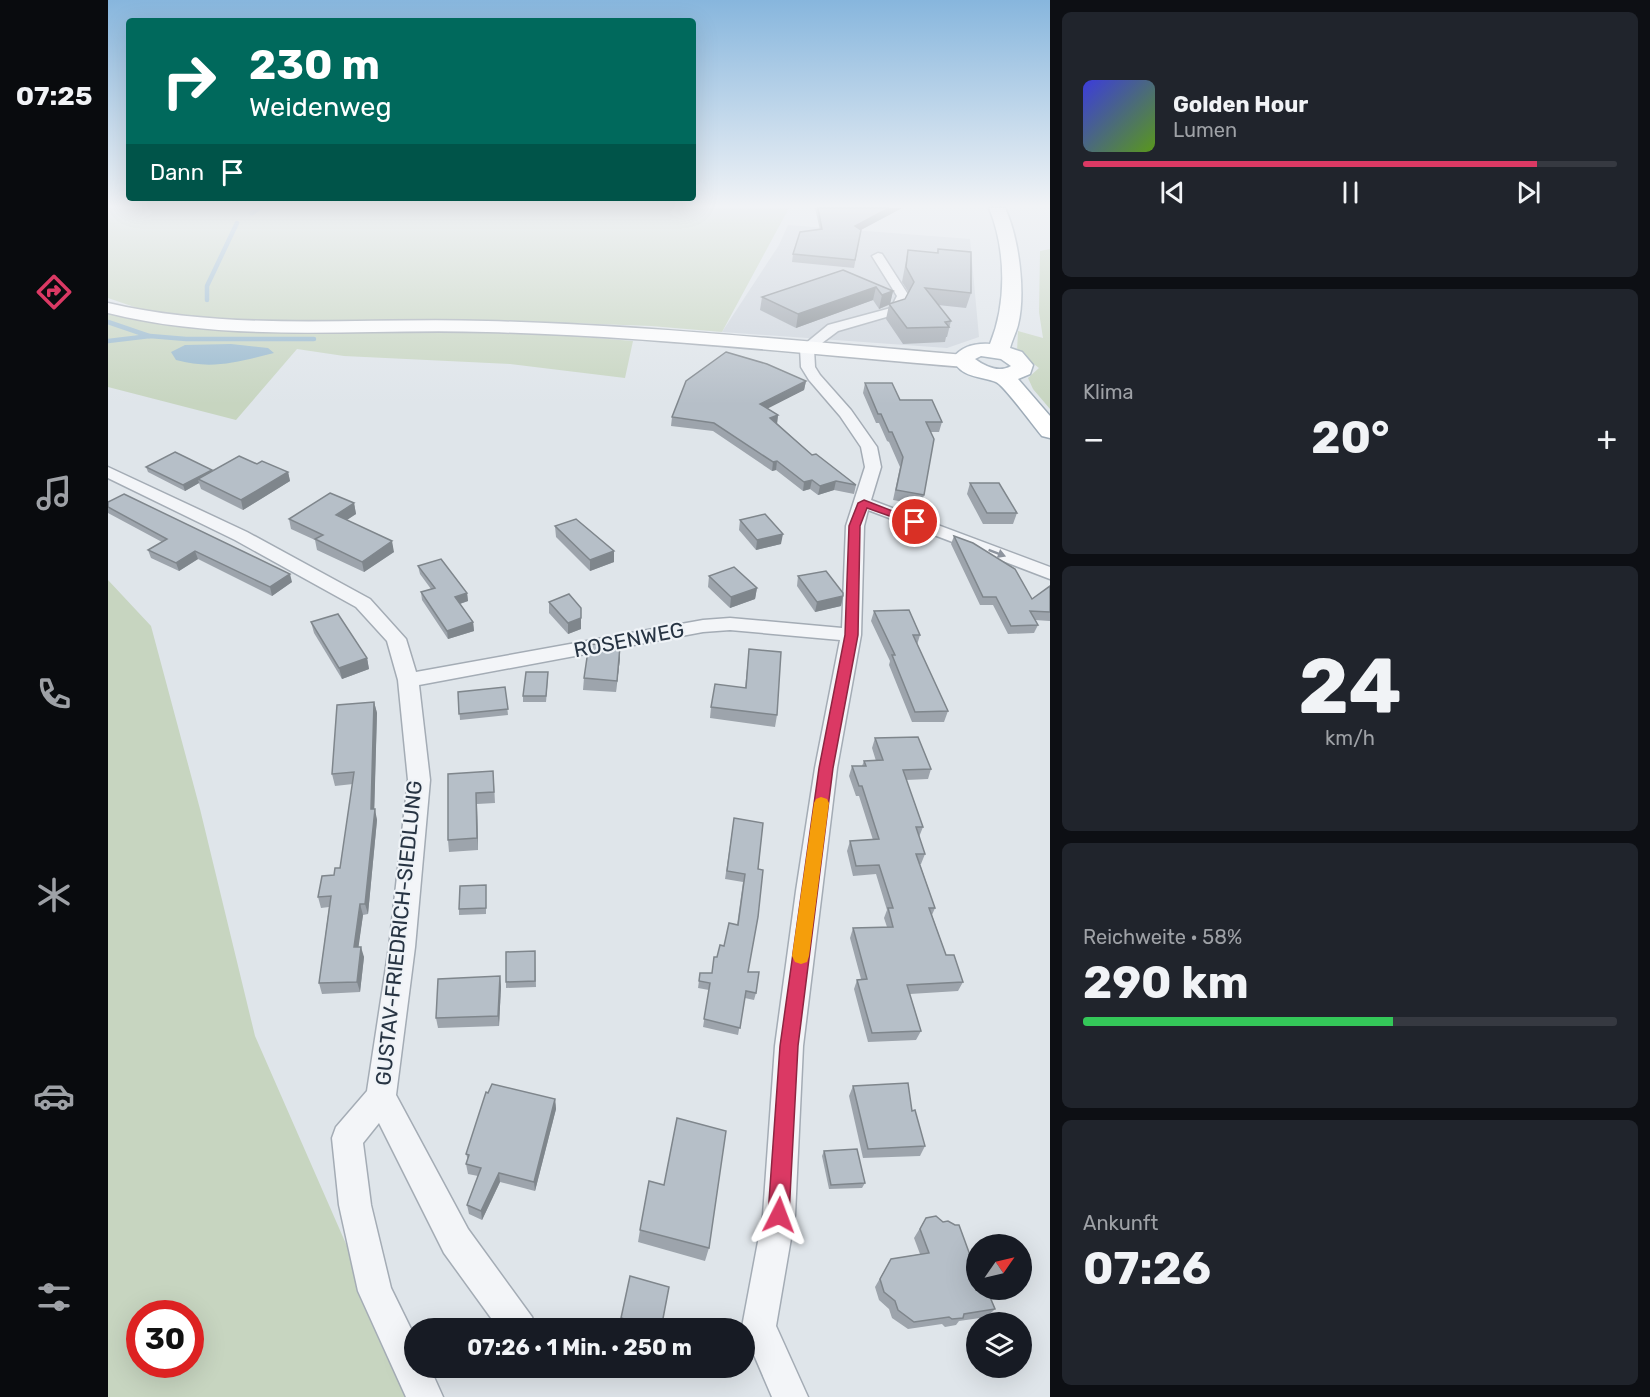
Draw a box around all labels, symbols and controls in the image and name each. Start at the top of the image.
text: 230 m [249,40,380,90]
icon: right [150,42,228,120]
text: 07:25 [16,80,92,112]
text: Weidenweg [249,91,392,123]
text: Golden Hour [1173,91,1308,118]
text: Lumen [1173,118,1237,142]
icon: arrive [216,156,249,189]
text: Dann [150,159,204,186]
icon: previous [1156,176,1189,209]
icon: pause [1334,176,1367,209]
icon: next [1512,176,1545,209]
icon: directions [33,271,75,313]
text: Klima [1083,380,1134,404]
text: 20° [1311,411,1390,464]
text: − [1083,419,1104,458]
text: + [1596,419,1617,458]
icon: music [33,472,75,514]
pin [889,496,940,547]
icon: arrive [898,505,931,538]
one-way arrow [988,549,1006,558]
street label: ROSENWEG [572,617,686,662]
text: 24 [1298,640,1402,733]
icon: phone [33,673,75,715]
text: km/h [1325,726,1375,750]
street label: GUSTAV-FRIEDRICH-SIEDLUNG [370,779,427,1087]
icon: climate [33,874,75,916]
text: Reichweite · 58% [1083,925,1242,949]
text: 290 km [1083,956,1249,1009]
icon: car [33,1075,75,1117]
position arrow [747,1183,811,1247]
text: Ankunft [1083,1211,1158,1235]
north arrow [966,1234,1032,1300]
map controls [966,1234,1032,1378]
text: 07:26 [1083,1242,1211,1295]
icon: filters [33,1276,75,1318]
speed limit sign: 30 [126,1300,204,1378]
button: layers [966,1312,1032,1378]
text: 07:26 · 1 Min. · 250 m [467,1334,692,1361]

